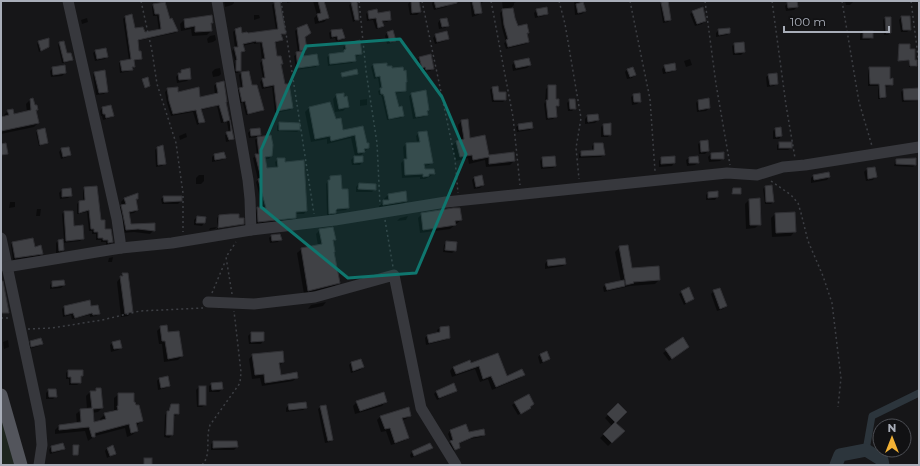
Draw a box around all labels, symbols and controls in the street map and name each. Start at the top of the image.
scale bar [784,8,889,34]
text: 100 m [790,14,826,29]
north arrow [872,418,912,458]
text: N [888,421,896,435]

